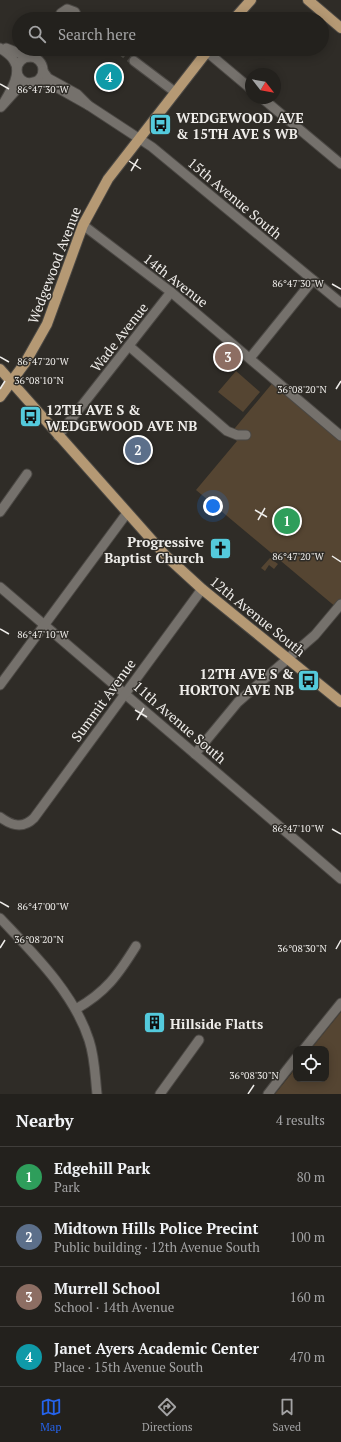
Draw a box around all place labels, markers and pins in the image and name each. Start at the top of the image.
pin: 4 [96,62,122,92]
place label: WEDGEWOOD AVE & 15TH AVE S WB [176,108,304,143]
bus stop icon: WEDGEWOOD AVE & 15TH AVE S WB [148,112,174,138]
pin: 3 [215,342,241,372]
place label: 12TH AVE S & WEDGEWOOD AVE NB [46,400,197,435]
bus stop icon: 12TH AVE S & WEDGEWOOD AVE NB [17,404,43,430]
pin: 2 [125,435,151,465]
pin: 1 [274,506,300,536]
place label: Progressive Baptist Church [104,532,204,567]
church icon: Progressive Baptist Church [207,536,233,562]
place label: 12TH AVE S & HORTON AVE NB [179,664,294,699]
bus stop icon: 12TH AVE S & HORTON AVE NB [296,668,322,694]
building icon: Hillside Flatts [141,1010,167,1036]
place label: Hillside Flatts [170,1014,263,1033]

